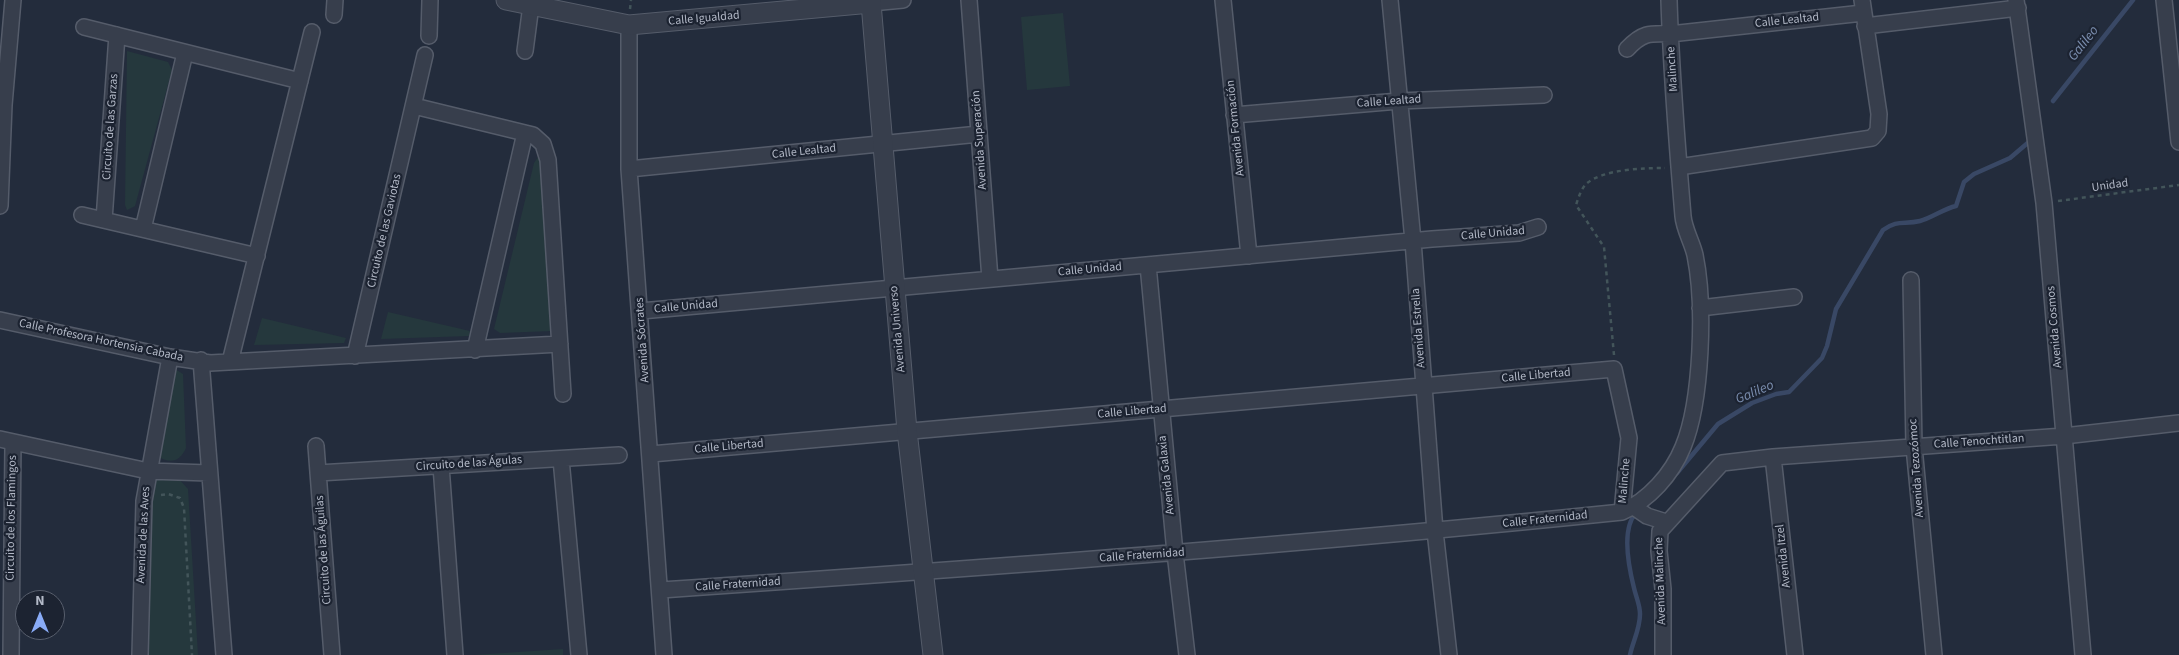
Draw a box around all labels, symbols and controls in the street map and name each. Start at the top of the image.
street label: Calle Igualdad [668,9,740,29]
street label: Calle Lealtad [1754,10,1820,32]
water label: Galileo [2065,23,2103,65]
street label: Malinche [1664,46,1682,92]
street label: Circuito de las Garzas [100,73,122,181]
street label: Avenida Formación [1224,79,1248,177]
street label: Avenida Superación [969,90,991,190]
street label: Calle Lealtad [1356,93,1422,111]
street label: Calle Lealtad [771,141,837,163]
street label: Circuito de las Gaviotas [365,173,405,289]
street label: Unidad [2091,176,2129,196]
street label: Calle Unidad [1460,224,1526,244]
street label: Calle Unidad [1057,260,1123,280]
street label: Avenida Universo [887,285,909,373]
street label: Avenida Cosmos [2044,285,2066,369]
street label: Avenida Estrella [1409,288,1429,368]
street label: Avenida Sócrates [633,297,653,383]
street label: Calle Unidad [653,297,719,317]
street label: Calle Profesora Hortensia Cabada [18,317,184,365]
street label: Calle Libertad [1501,366,1571,386]
water label: Galileo [1733,377,1777,409]
street label: Calle Libertad [1097,402,1167,422]
street label: Avenida Tezozómoc [1906,418,1928,518]
street label: Calle Tenochtitlan [1933,432,2025,452]
street label: Avenida Galaxia [1156,435,1178,515]
street label: Calle Libertad [694,437,764,457]
street label: Circuito de las Águlas [415,453,523,475]
street label: Circuito de los Flamingos [4,455,20,581]
street label: Malinche [1616,458,1634,504]
street label: Avenida de las Aves [134,486,154,584]
street label: Circuito de las Águilas [313,495,335,605]
street label: Calle Fraternidad [1502,508,1588,532]
street label: Avenida Itzel [1774,524,1794,588]
street label: Avenida Malinche [1652,537,1670,625]
street label: Calle Fraternidad [1099,546,1185,566]
street label: Calle Fraternidad [695,575,781,595]
north arrow [15,590,65,640]
text: N [35,591,45,611]

